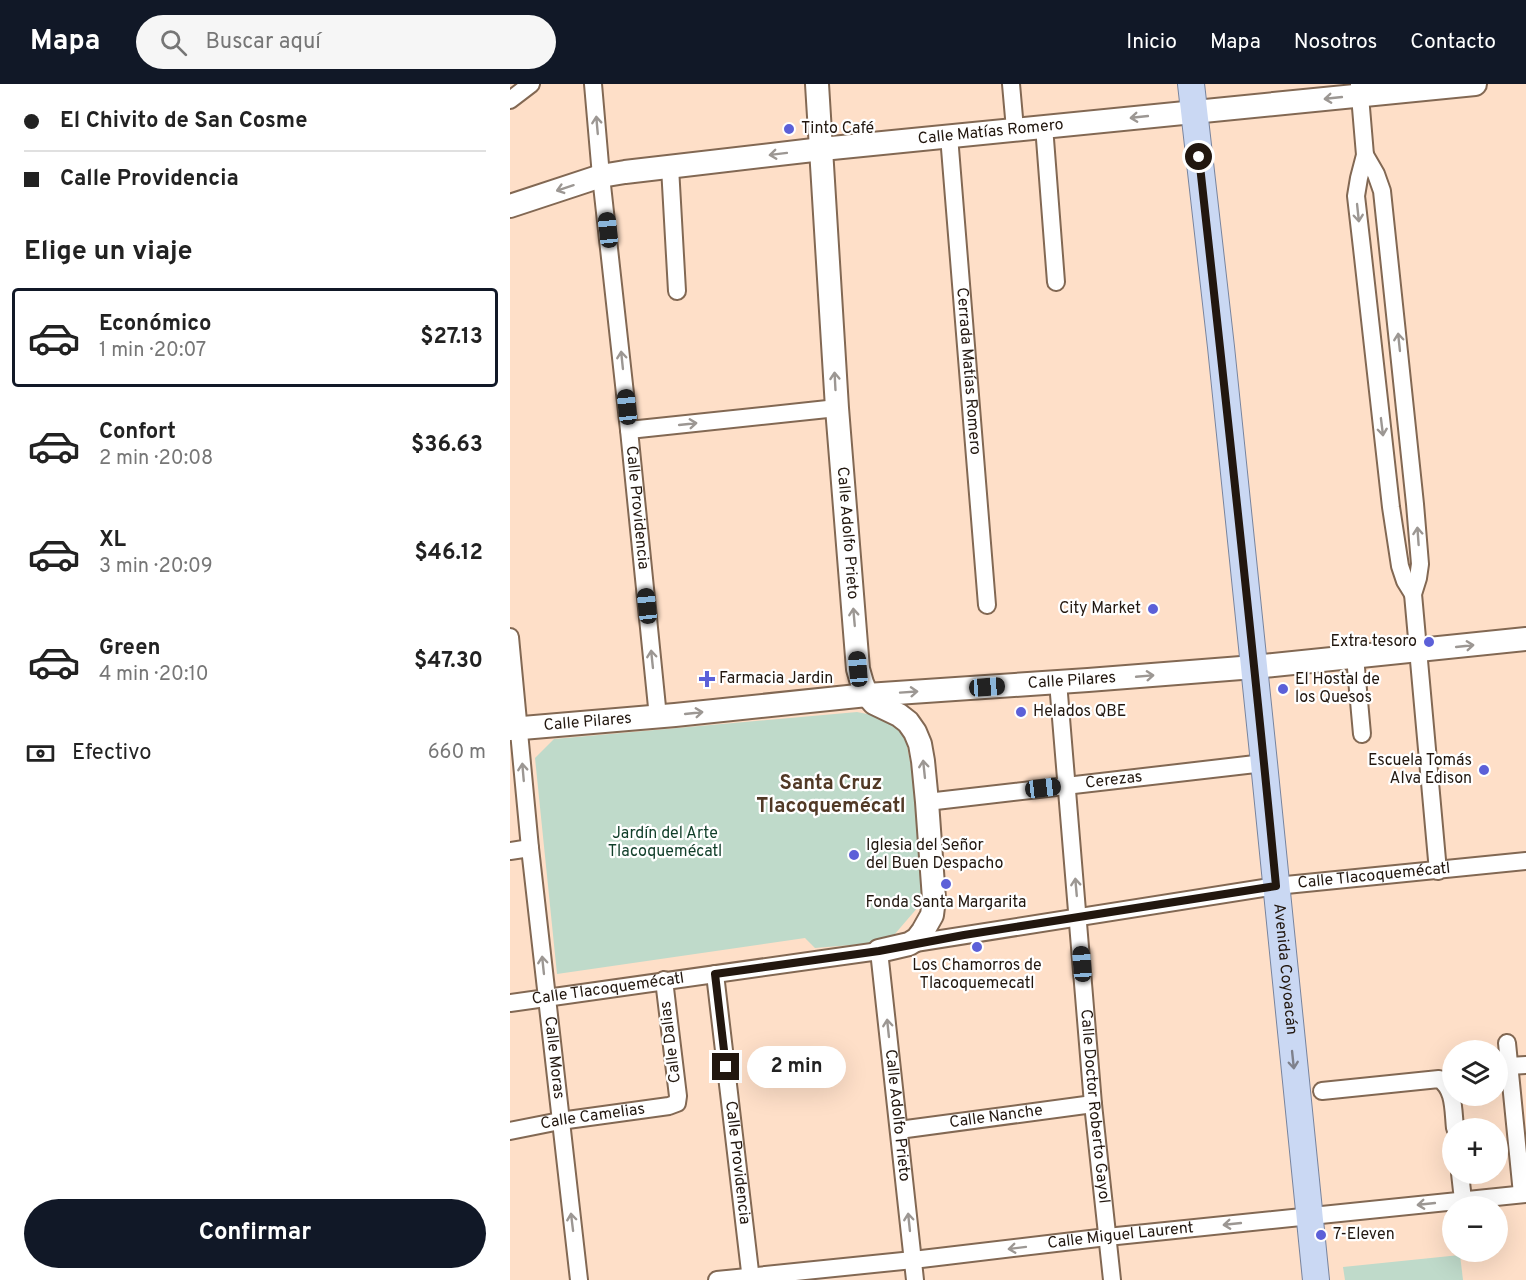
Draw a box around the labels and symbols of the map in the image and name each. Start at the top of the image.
one-way arrow [1324,93,1344,104]
one-way arrow [1130,112,1150,123]
one-way arrow [591,115,602,135]
street label: Calle Matías Romero [917,115,1065,149]
place label: Tinto Café [801,119,874,139]
marker: Tinto Café [782,122,796,136]
route start [1185,143,1212,170]
one-way arrow [769,149,788,160]
one-way arrow [556,183,575,194]
one-way arrow [1353,202,1364,222]
car [597,211,619,249]
street label: Cerrada Matías Romero [951,287,985,456]
one-way arrow [1393,333,1404,353]
one-way arrow [616,351,627,371]
one-way arrow [830,372,841,392]
car [616,388,638,426]
one-way arrow [1377,417,1388,437]
one-way arrow [677,418,697,429]
street label: Calle Providencia [621,445,653,570]
street label: Calle Adolfo Prieto [832,466,862,600]
one-way arrow [1412,527,1423,547]
car [636,587,658,625]
place label: City Market [1059,599,1141,619]
marker: City Market [1146,602,1160,616]
one-way arrow [848,608,859,628]
place label: Extra tesoro [1331,632,1417,652]
marker: Extra tesoro [1422,635,1436,649]
one-way arrow [1454,640,1474,651]
one-way arrow [646,649,657,669]
car [847,650,869,688]
street label: Calle Pilares [1027,668,1117,694]
place label: Farmacia Jardin [719,669,833,689]
one-way arrow [1135,670,1155,681]
place label: El Hostal de los Quesos [1295,670,1380,708]
marker: Farmacia Jardin [700,672,714,686]
car [968,677,1006,697]
marker: El Hostal de los Quesos [1276,682,1290,696]
one-way arrow [898,687,918,698]
place label: Helados QBE [1033,702,1126,722]
marker: Helados QBE [1014,705,1028,719]
one-way arrow [683,708,703,719]
street label: Calle Pilares [543,709,633,736]
place label: Escuela Tomás Alva Edison [1368,751,1472,789]
one-way arrow [918,759,929,779]
one-way arrow [517,762,528,782]
marker: Escuela Tomás Alva Edison [1477,763,1491,777]
street label: Cerezas [1084,767,1143,794]
district label: Santa Cruz Tlacoquemécatl [756,771,906,820]
car [1024,777,1062,799]
park label: Jardín del Arte Tlacoquemécatl [608,824,722,862]
place label: Iglesia del Señor del Buen Despacho [866,836,1003,874]
marker: Iglesia del Señor del Buen Despacho [847,848,861,862]
street label: Calle Tlacoquemécatl [1297,859,1451,894]
marker: Fonda Santa Margarita [939,877,953,891]
one-way arrow [1070,878,1081,898]
place label: Fonda Santa Margarita [865,893,1027,913]
street label: Avenida Coyoacán [1268,902,1301,1036]
marker: Los Chamorros de Tlacoquemecatl [970,940,984,954]
car [1072,945,1092,983]
one-way arrow [537,956,548,976]
place label: Los Chamorros de Tlacoquemecatl [912,956,1042,994]
street label: Calle Tlacoquemécatl [531,969,685,1010]
street label: Calle Dalias [656,1000,686,1084]
street label: Calle Doctor Roberto Gayol [1075,1008,1114,1205]
street label: Calle Moras [539,1015,568,1100]
one-way arrow [882,1019,893,1038]
callout: 2 min [747,1046,846,1088]
street label: Calle Adolfo Prieto [880,1048,914,1183]
one-way arrow [1288,1049,1299,1069]
route end [712,1053,739,1080]
street label: Calle Camelias [539,1099,646,1135]
street label: Calle Providencia [720,1100,754,1226]
street label: Calle Nanche [948,1101,1044,1133]
one-way arrow [1417,1199,1437,1210]
one-way arrow [566,1212,577,1232]
one-way arrow [903,1212,914,1232]
street label: Calle Miguel Laurent [1046,1218,1195,1254]
one-way arrow [1223,1219,1243,1230]
place label: 7-Eleven [1333,1225,1395,1245]
marker: 7-Eleven [1314,1228,1328,1242]
one-way arrow [1008,1242,1028,1253]

